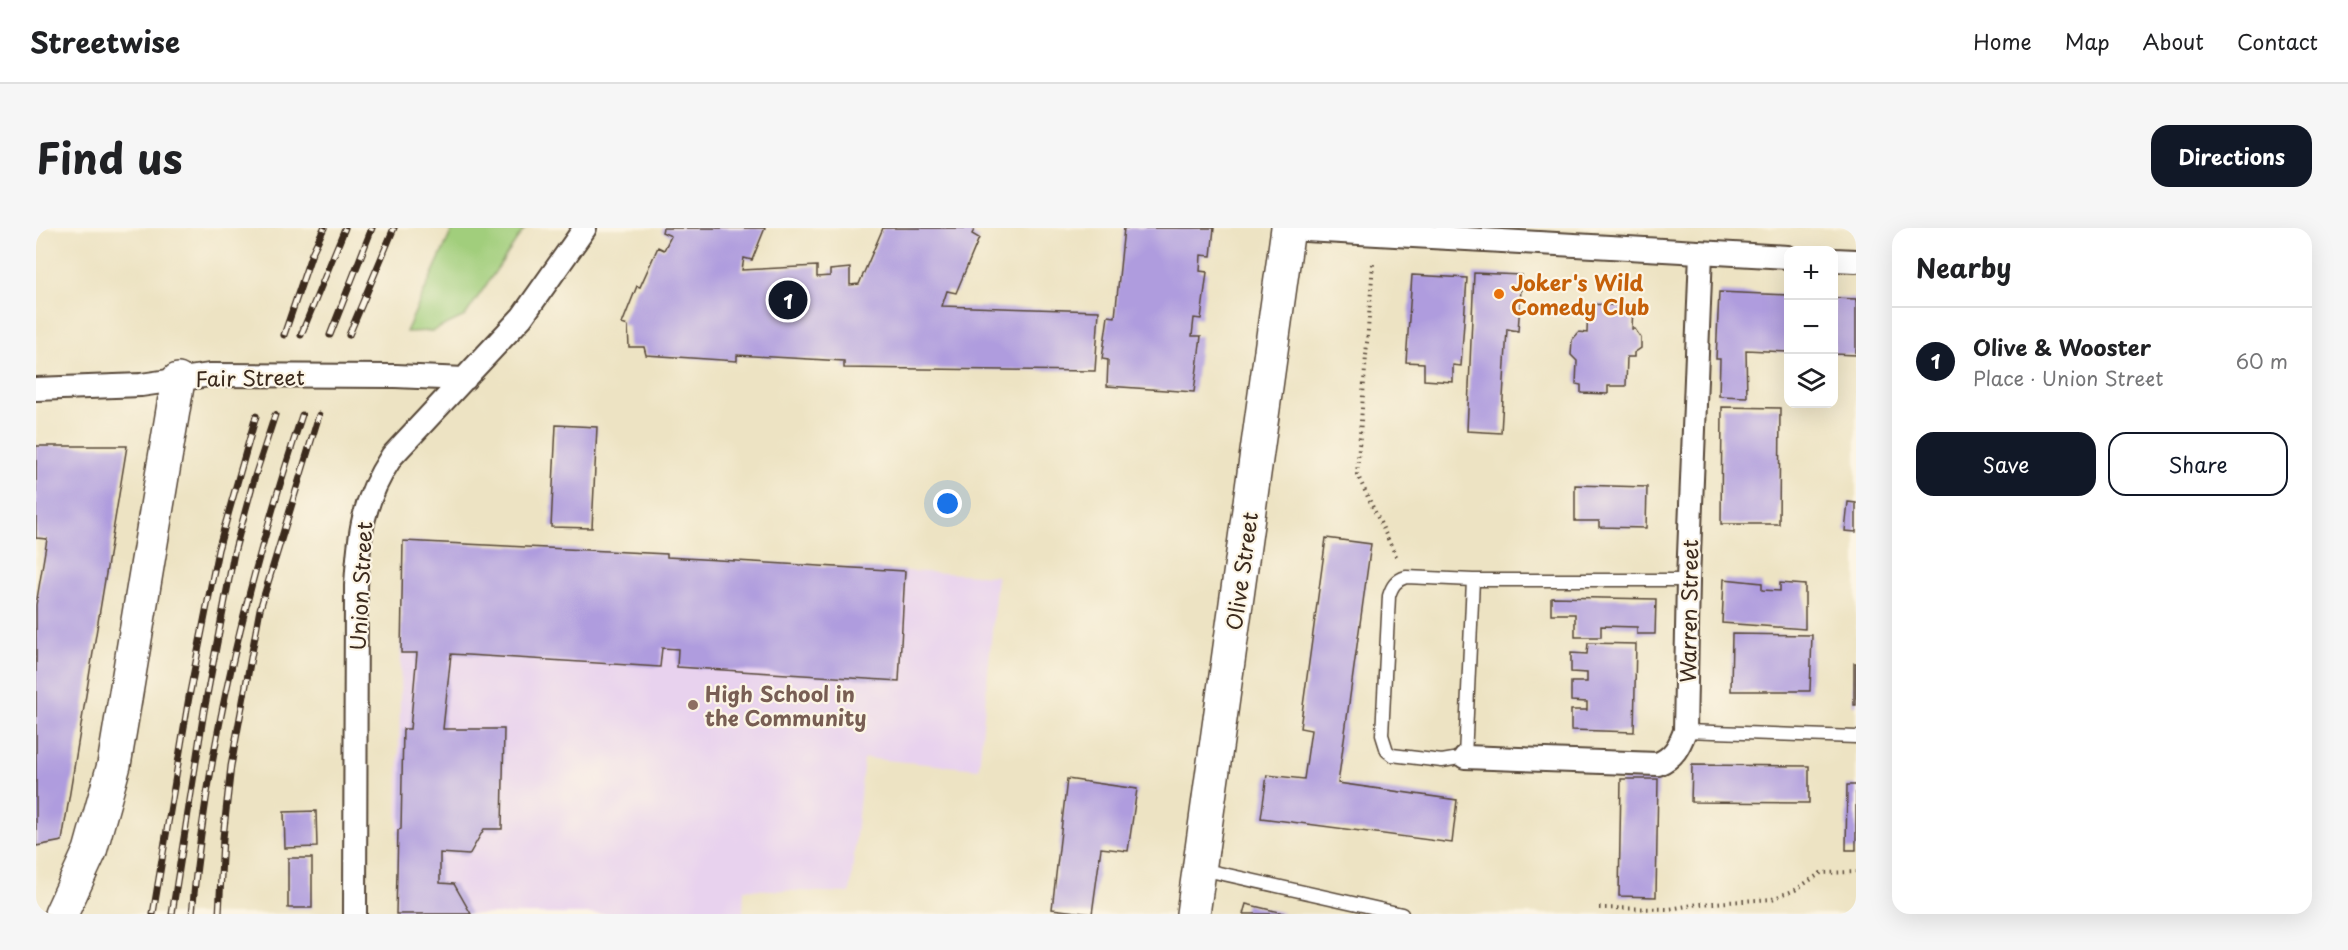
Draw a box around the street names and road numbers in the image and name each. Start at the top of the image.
street label: Fair Street [195,360,305,394]
street label: Olive Street [1217,510,1265,632]
street label: Union Street [341,521,379,651]
street label: Warren Street [1671,539,1705,683]

